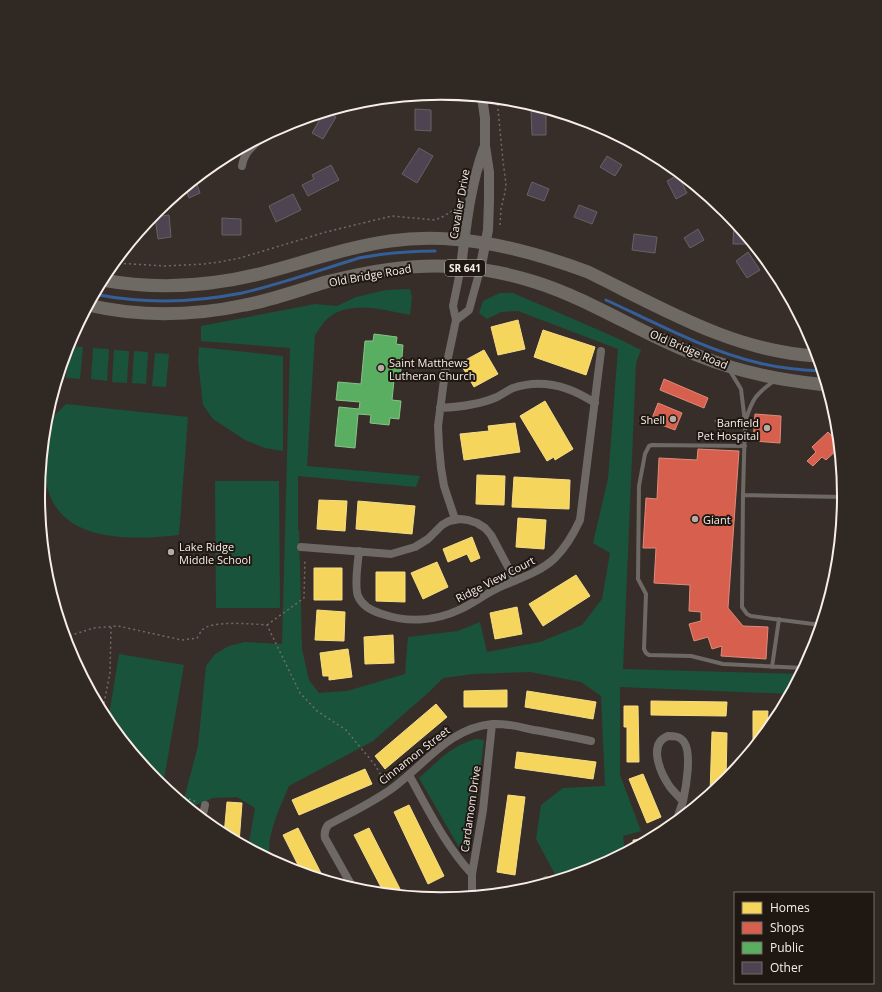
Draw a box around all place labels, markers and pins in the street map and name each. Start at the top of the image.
place label: Saint Matthews Lutheran Church [389,355,475,383]
marker: Saint Matthews Lutheran Church [376,363,386,373]
place label: Shell [640,412,665,427]
marker: Shell [668,414,678,424]
place label: Banfield Pet Hospital [697,415,759,443]
marker: Banfield Pet Hospital [762,423,772,433]
place label: Giant [703,512,731,527]
marker: Giant [690,514,700,524]
place label: Lake Ridge Middle School [179,539,251,567]
marker: Lake Ridge Middle School [166,547,176,557]

